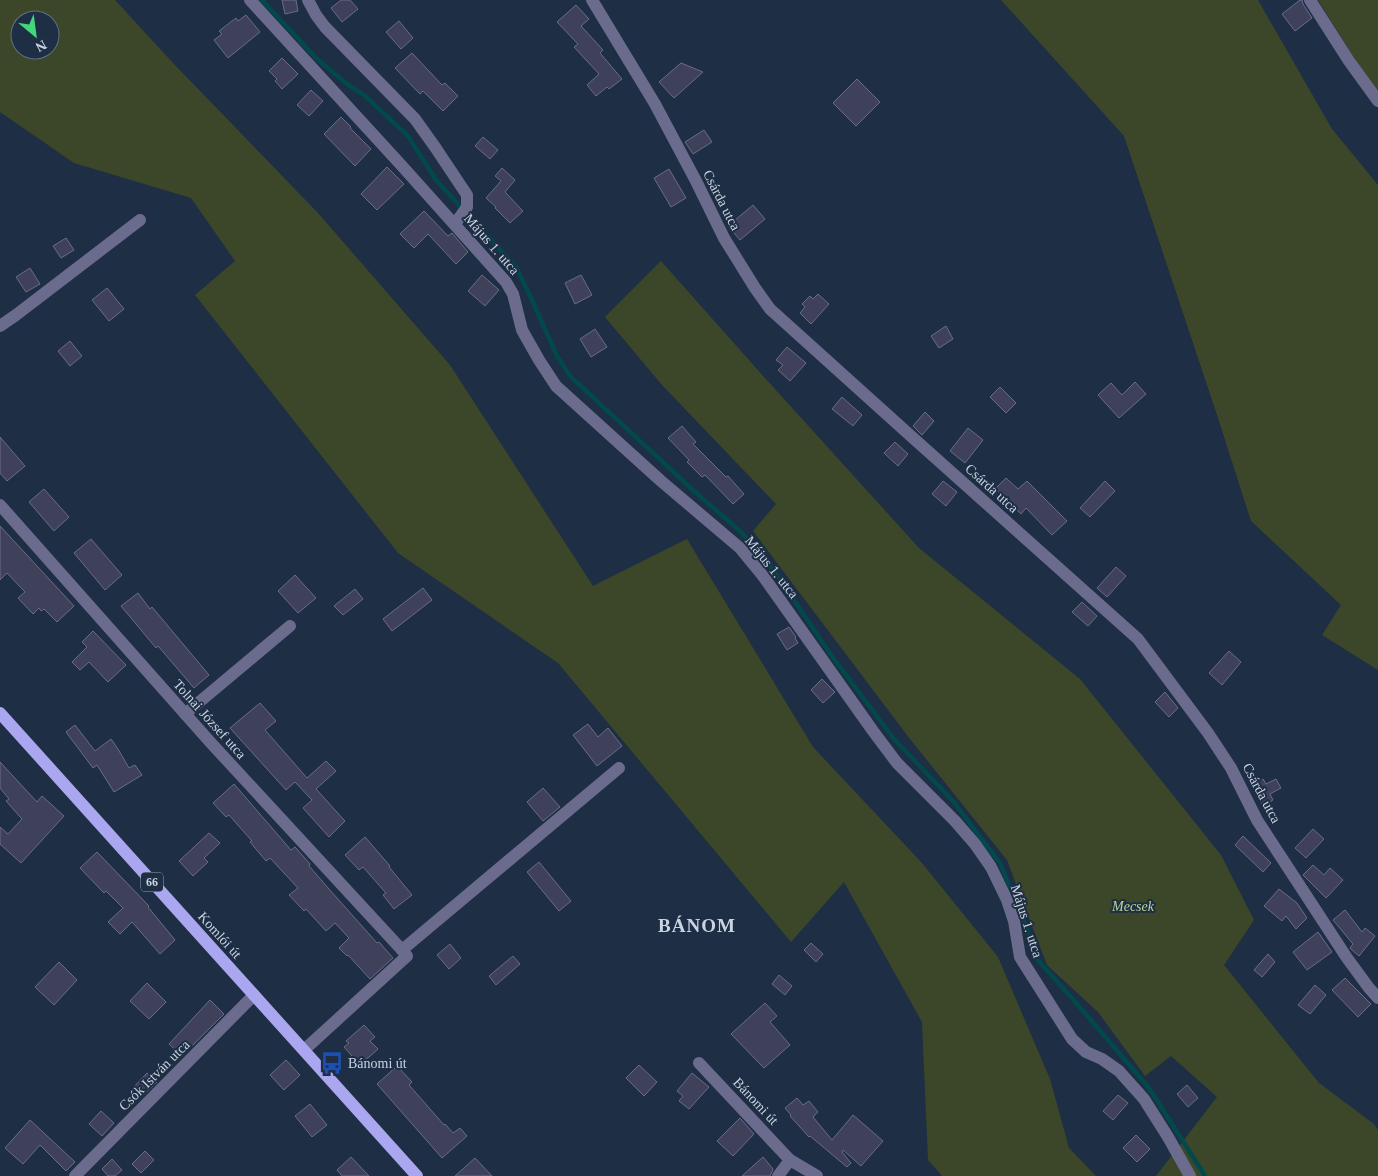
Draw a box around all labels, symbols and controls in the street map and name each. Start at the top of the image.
north arrow [10,10,60,60]
text: N [33,37,49,55]
street label: Csárda utca [700,168,744,234]
street label: Május 1. utca [461,211,523,278]
street label: Csárda utca [962,461,1022,516]
street label: Május 1. utca [742,533,802,602]
street label: Tolnai József utca [170,677,249,762]
street label: Csárda utca [1240,761,1284,826]
road number: 66 [141,872,163,892]
street label: Május 1. utca [1008,883,1046,960]
park label: Mecsek [1111,899,1155,914]
street label: Komlói út [195,909,244,962]
district label: BÁNOM [658,915,736,936]
street label: Csók István utca [116,1037,193,1114]
bus stop icon: Bánomi út [319,1050,345,1076]
place label: Bánomi út [348,1056,407,1071]
street label: Bánomi út [730,1075,781,1128]

